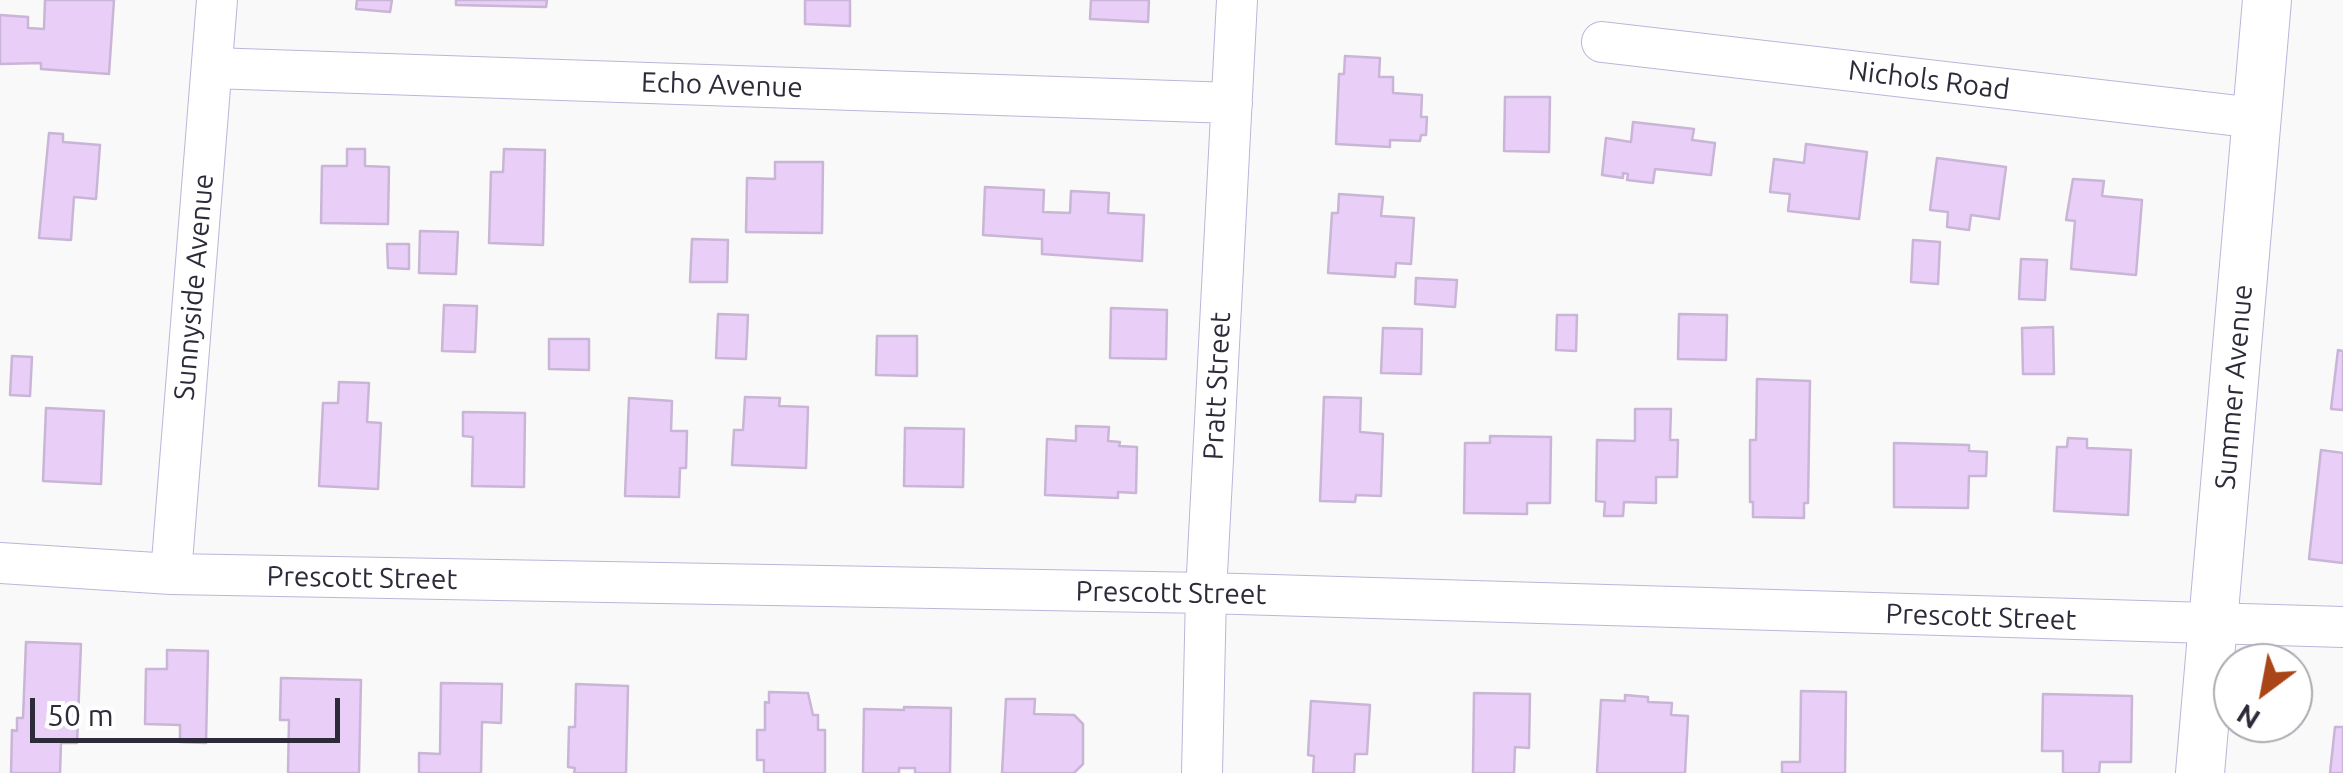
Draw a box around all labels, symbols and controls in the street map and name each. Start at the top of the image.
street label: Nichols Road [1846,53,2012,107]
street label: Echo Avenue [641,65,803,105]
street label: Sunnyside Avenue [167,172,221,402]
street label: Summer Avenue [2208,283,2260,491]
street label: Pratt Street [1196,311,1238,461]
street label: Prescott Street [266,560,458,596]
street label: Prescott Street [1075,575,1267,611]
street label: Prescott Street [1885,597,2077,637]
north arrow [2213,643,2313,743]
scale bar [35,678,345,740]
text: 50 m [47,698,114,732]
text: N [2231,698,2265,736]

